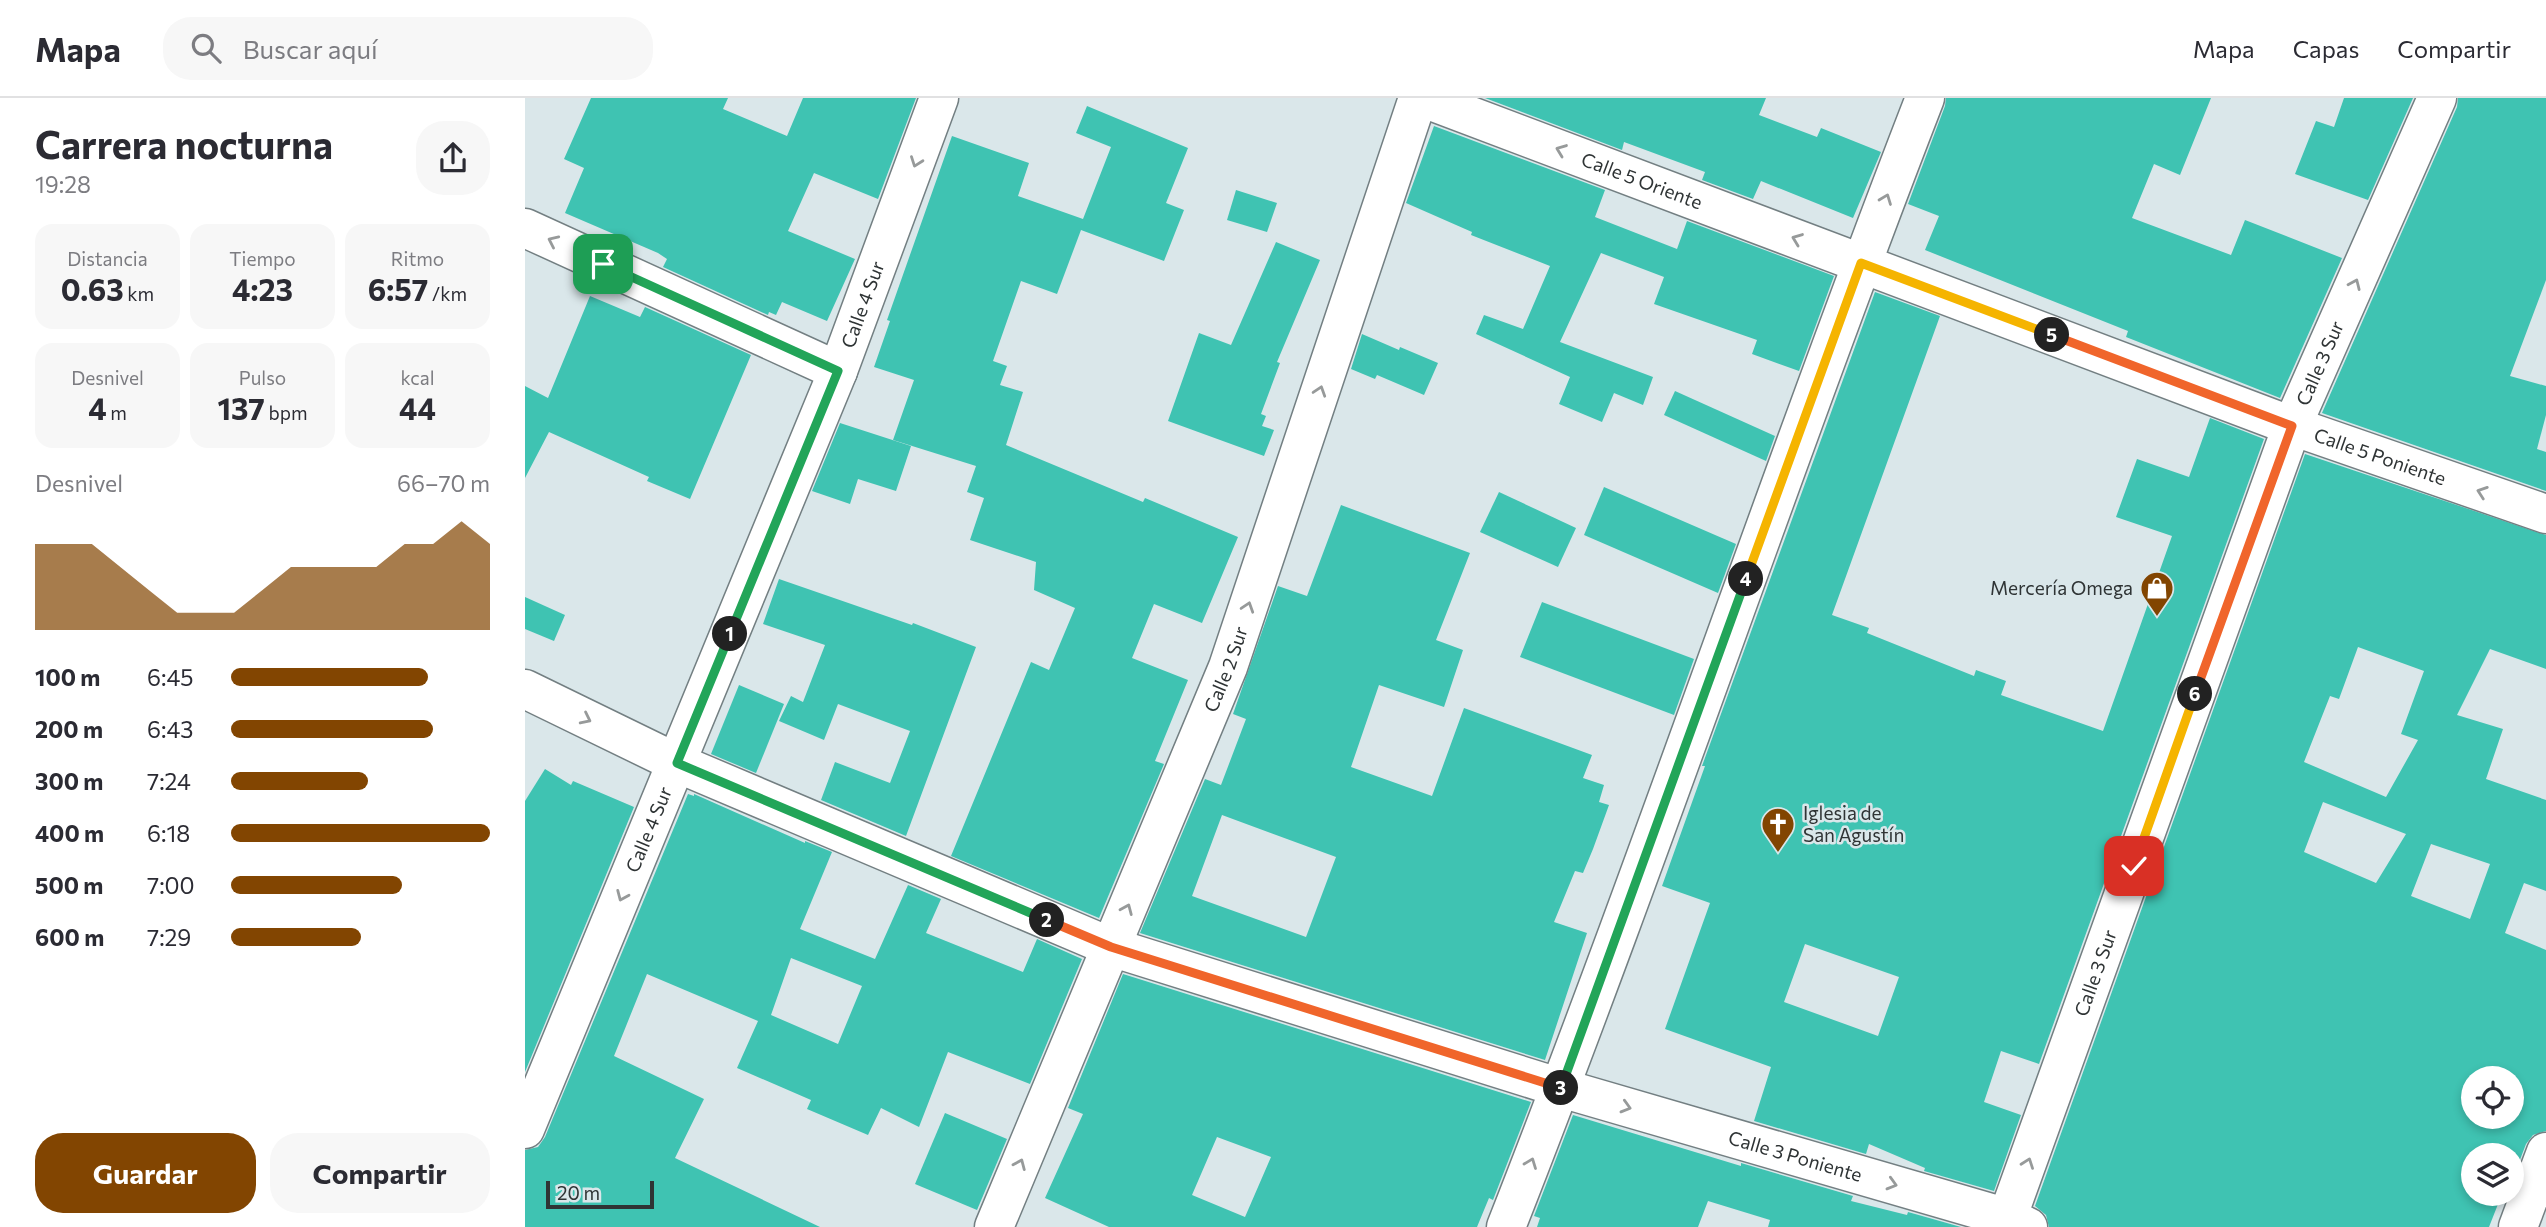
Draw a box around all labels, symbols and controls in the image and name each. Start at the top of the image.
search box [163,17,653,80]
text: Mapa [35,28,121,69]
icon: search [187,29,225,67]
text: Buscar aquí [243,33,378,64]
text: Mapa [2193,34,2255,63]
text: Capas [2293,34,2359,63]
text: Compartir [2397,34,2511,63]
text: Carrera nocturna [35,120,333,167]
button: share [416,121,490,195]
one-way arrow [1556,144,1568,158]
street label: Calle 5 Oriente [1578,147,1706,213]
one-way arrow [910,155,924,167]
text: 19:28 [35,170,91,198]
one-way arrow [1877,194,1891,206]
one-way arrow [1792,233,1804,247]
pin [573,234,633,294]
one-way arrow [548,235,560,249]
icon: arrive [584,245,622,283]
text: Distancia [67,247,148,270]
text: Tiempo [229,247,296,270]
text: Ritmo [391,247,444,270]
street label: Calle 4 Sur [836,257,889,351]
text: 0.63 [61,270,124,307]
text: 4:23 [232,270,293,307]
text: 6:57 [368,270,428,307]
one-way arrow [2346,279,2360,291]
text: km [124,282,154,305]
text: /km [428,282,467,305]
pin: 5 [2035,317,2069,352]
street label: Calle 3 Sur [2291,317,2348,409]
text: 5 [2046,323,2057,346]
text: Desnivel [71,366,144,389]
text: Pulso [239,366,286,389]
text: kcal [400,366,435,389]
one-way arrow [1312,386,1326,398]
text: 4 [88,389,107,426]
text: 137 [218,389,265,426]
text: 44 [399,389,436,426]
text: m [107,401,127,424]
text: bpm [265,401,307,424]
street label: Calle 5 Poniente [2311,423,2449,490]
text: Desnivel [35,469,123,497]
text: 66–70 m [397,469,490,497]
one-way arrow [2476,486,2488,500]
pin: 4 [1729,561,1763,596]
text: 4 [1740,567,1751,590]
shop icon: Mercería Omega [2138,569,2176,618]
place label: Mercería Omega [1990,576,2133,599]
one-way arrow [1240,602,1254,614]
pin: 1 [713,616,747,652]
text: 1 [725,622,734,645]
street label: Calle 2 Sur [1198,623,1252,715]
text: 100 m [35,663,100,691]
text: 6:45 [147,663,193,691]
pin: 6 [2177,676,2213,712]
text: 6 [2189,682,2200,705]
one-way arrow [579,710,591,724]
text: 200 m [35,715,103,743]
text: 6:43 [147,715,193,743]
text: 300 m [35,767,103,795]
text: 7:24 [147,767,191,795]
street label: Calle 4 Sur [620,783,676,876]
place label: Iglesia de San Agustín [1803,801,1904,846]
church icon: Iglesia de San Agustín [1759,805,1797,854]
text: 400 m [35,819,104,847]
text: 6:18 [147,819,190,847]
pin [2104,836,2164,896]
icon: check [2115,847,2153,885]
text: 500 m [35,871,103,899]
text: 7:00 [147,871,195,899]
one-way arrow [616,889,630,902]
pin: 2 [1029,902,1065,938]
one-way arrow [1119,904,1133,916]
text: 2 [1041,908,1052,931]
text: 600 m [35,923,104,951]
text: 7:29 [147,923,191,951]
street label: Calle 3 Sur [2069,926,2121,1019]
map controls [2461,1066,2524,1206]
button: locate [2461,1066,2524,1129]
pin: 3 [1543,1070,1579,1105]
text: 3 [1555,1076,1566,1099]
one-way arrow [1620,1098,1632,1113]
street label: Calle 3 Poniente [1726,1125,1865,1186]
button: Guardar [35,1133,256,1213]
button: Compartir [270,1133,490,1213]
button: layers [2461,1143,2524,1206]
one-way arrow [2020,1157,2034,1169]
one-way arrow [1522,1158,1536,1170]
one-way arrow [1012,1159,1026,1171]
one-way arrow [1885,1176,1897,1191]
scale bar [546,1178,655,1210]
text: 20 m [557,1181,600,1204]

